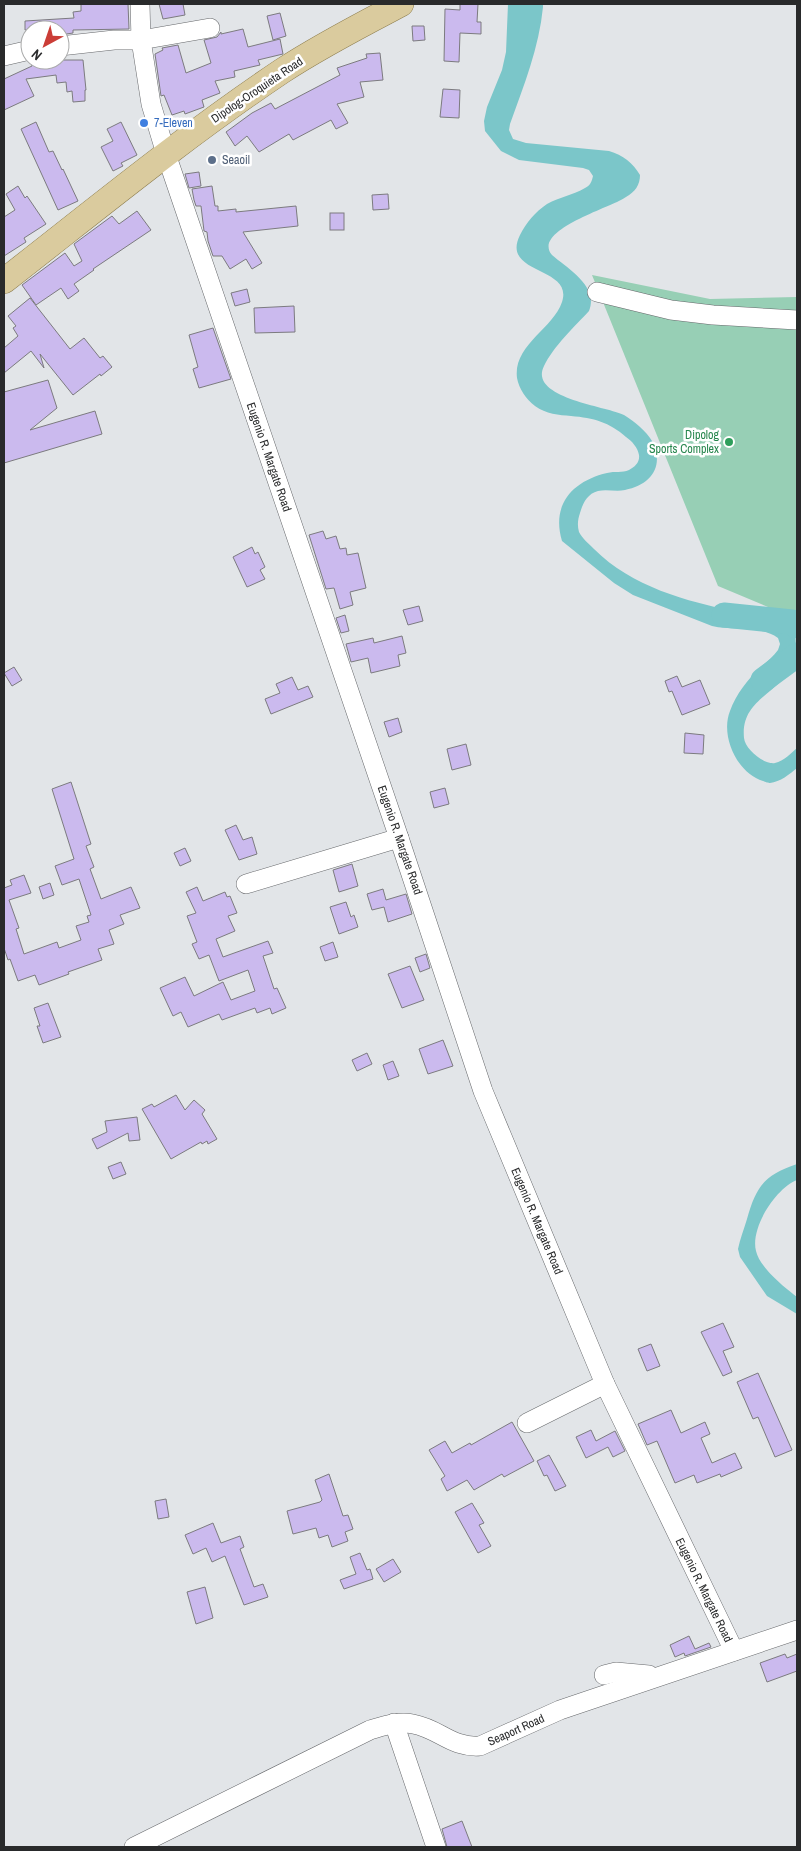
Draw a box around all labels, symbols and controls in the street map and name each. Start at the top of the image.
north arrow [20,20,70,70]
text: N [28,45,46,65]
street label: Dipolog-Oroquieta Road [208,53,306,127]
place label: 7-Eleven [154,115,193,131]
marker: 7-Eleven [138,117,150,129]
place label: Seaoil [222,152,250,168]
marker: Seaoil [206,154,218,166]
street label: Eugenio R. Margate Road [243,400,295,514]
place label: Dipolog Sports Complex [649,427,720,457]
marker: Dipolog Sports Complex [723,436,735,448]
street label: Eugenio R. Margate Road [374,783,426,897]
street label: Eugenio R. Margate Road [507,1165,567,1277]
street label: Eugenio R. Margate Road [672,1535,736,1645]
street label: Seaport Road [485,1710,547,1750]

